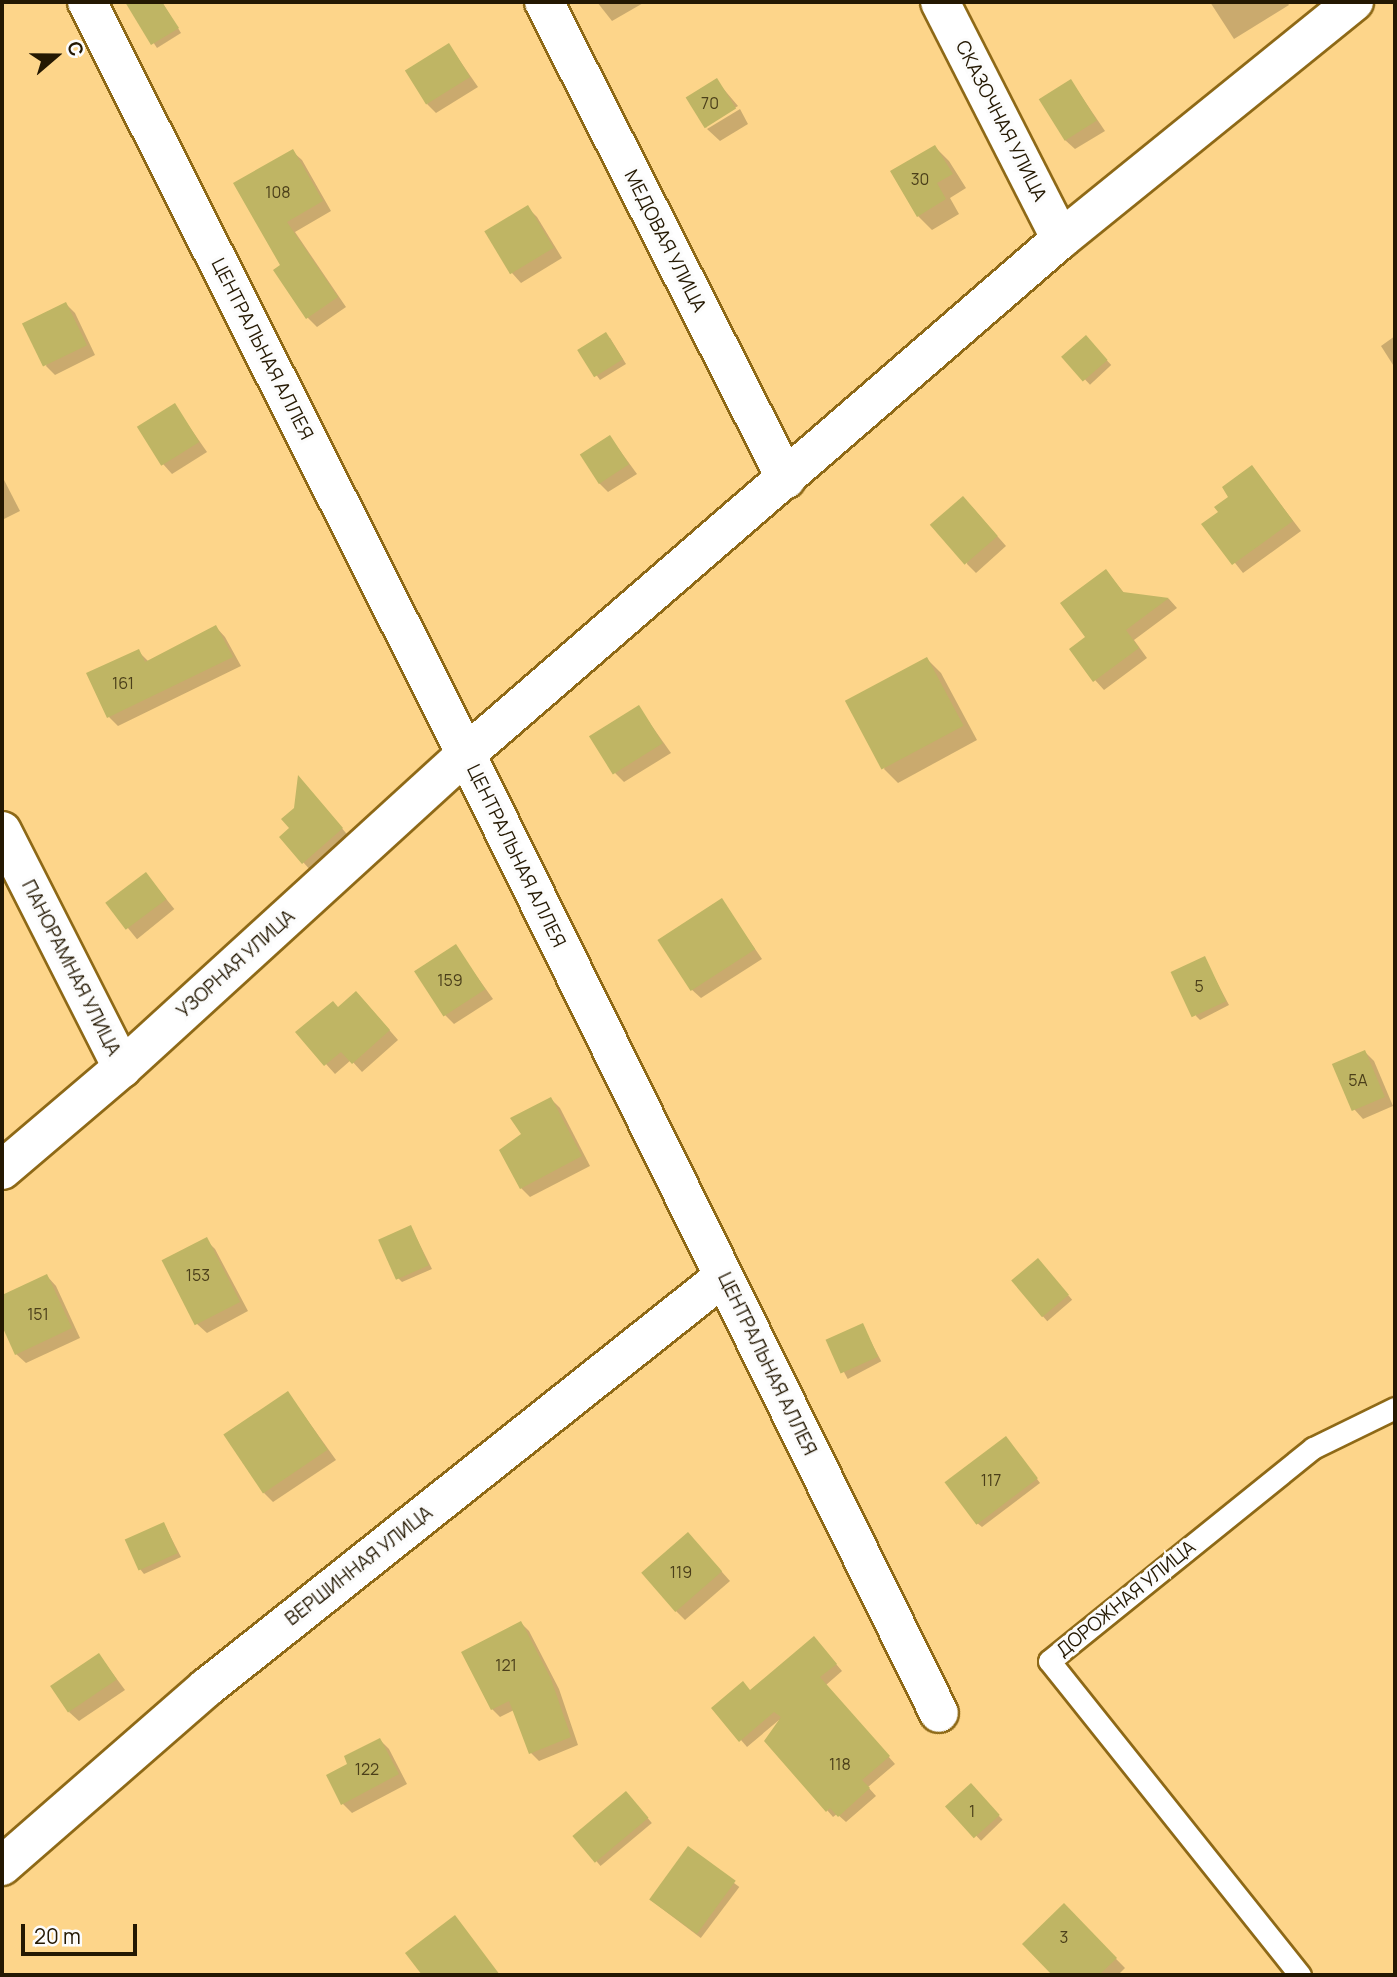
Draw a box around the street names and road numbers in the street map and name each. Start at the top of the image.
street label: СКАЗОЧНАЯ УЛИЦА [951,37,1051,205]
street label: МЕДОВАЯ УЛИЦА [619,166,711,316]
street label: ЦЕНТРАЛЬНАЯ АЛЛЕЯ [206,254,318,444]
street label: ЦЕНТРАЛЬНАЯ АЛЛЕЯ [462,761,570,951]
street label: ПАНОРАМНАЯ УЛИЦА [17,876,125,1060]
street label: УЗОРНАЯ УЛИЦА [172,905,300,1023]
street label: ЦЕНТРАЛЬНАЯ АЛЛЕЯ [713,1269,821,1459]
street label: ВЕРШИННАЯ УЛИЦА [281,1501,437,1631]
street label: ДОРОЖНАЯ УЛИЦА [1052,1536,1200,1662]

